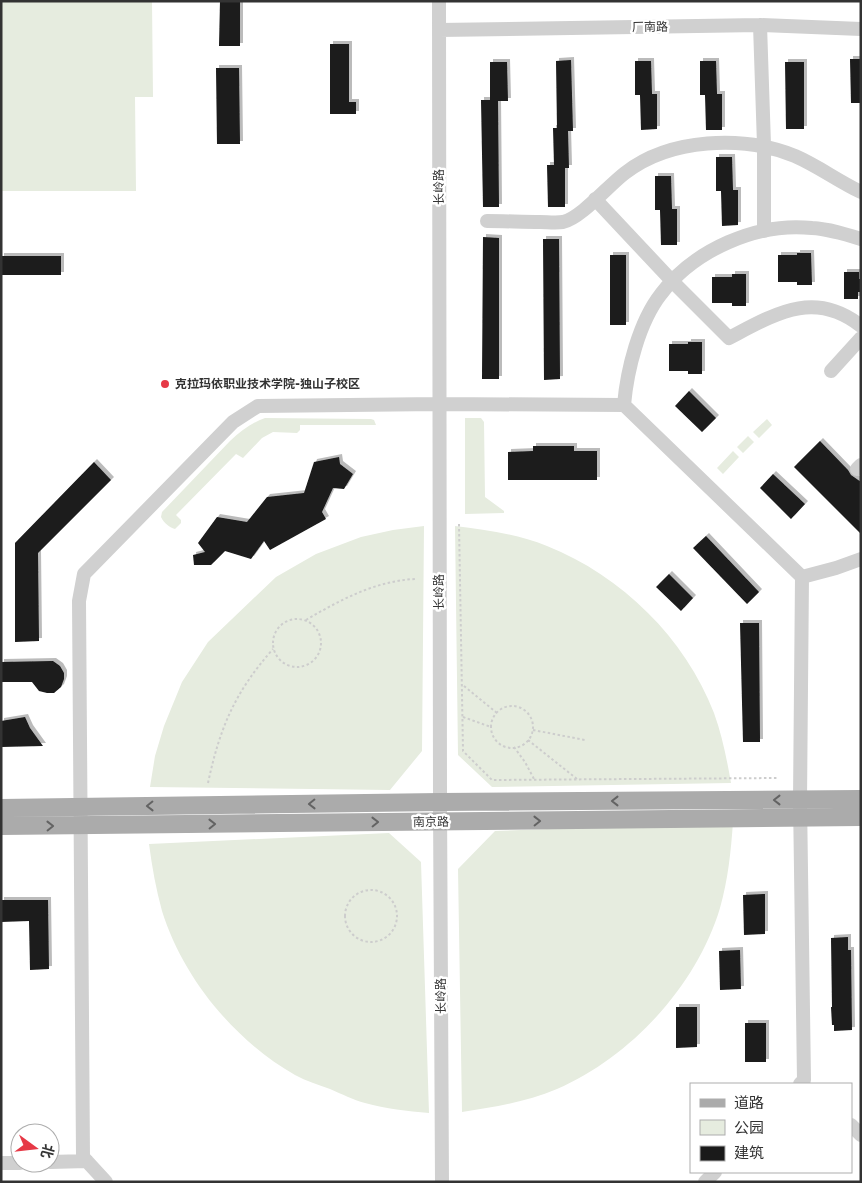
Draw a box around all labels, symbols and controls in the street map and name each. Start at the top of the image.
street label: 厂南路 [632,20,668,34]
street label: 长岭路 [432,169,446,205]
place label: 克拉玛依职业技术学院-独山子校区 [175,377,360,391]
marker: 克拉玛依职业技术学院-独山子校区 [159,378,171,390]
street label: 长岭路 [432,574,446,610]
one-way arrow [773,795,780,805]
one-way arrow [610,796,618,806]
one-way arrow [308,799,316,809]
one-way arrow [145,801,153,811]
street label: 南京路 [413,815,449,829]
one-way arrow [534,816,542,826]
one-way arrow [371,817,379,828]
one-way arrow [209,819,217,829]
one-way arrow [46,821,54,831]
street label: 长岭路 [434,978,448,1014]
legend [690,1083,852,1173]
text: 道路 [734,1094,764,1112]
text: 公园 [734,1119,764,1137]
north arrow [10,1123,60,1173]
text: 北 [38,1143,57,1160]
text: 建筑 [734,1144,764,1162]

